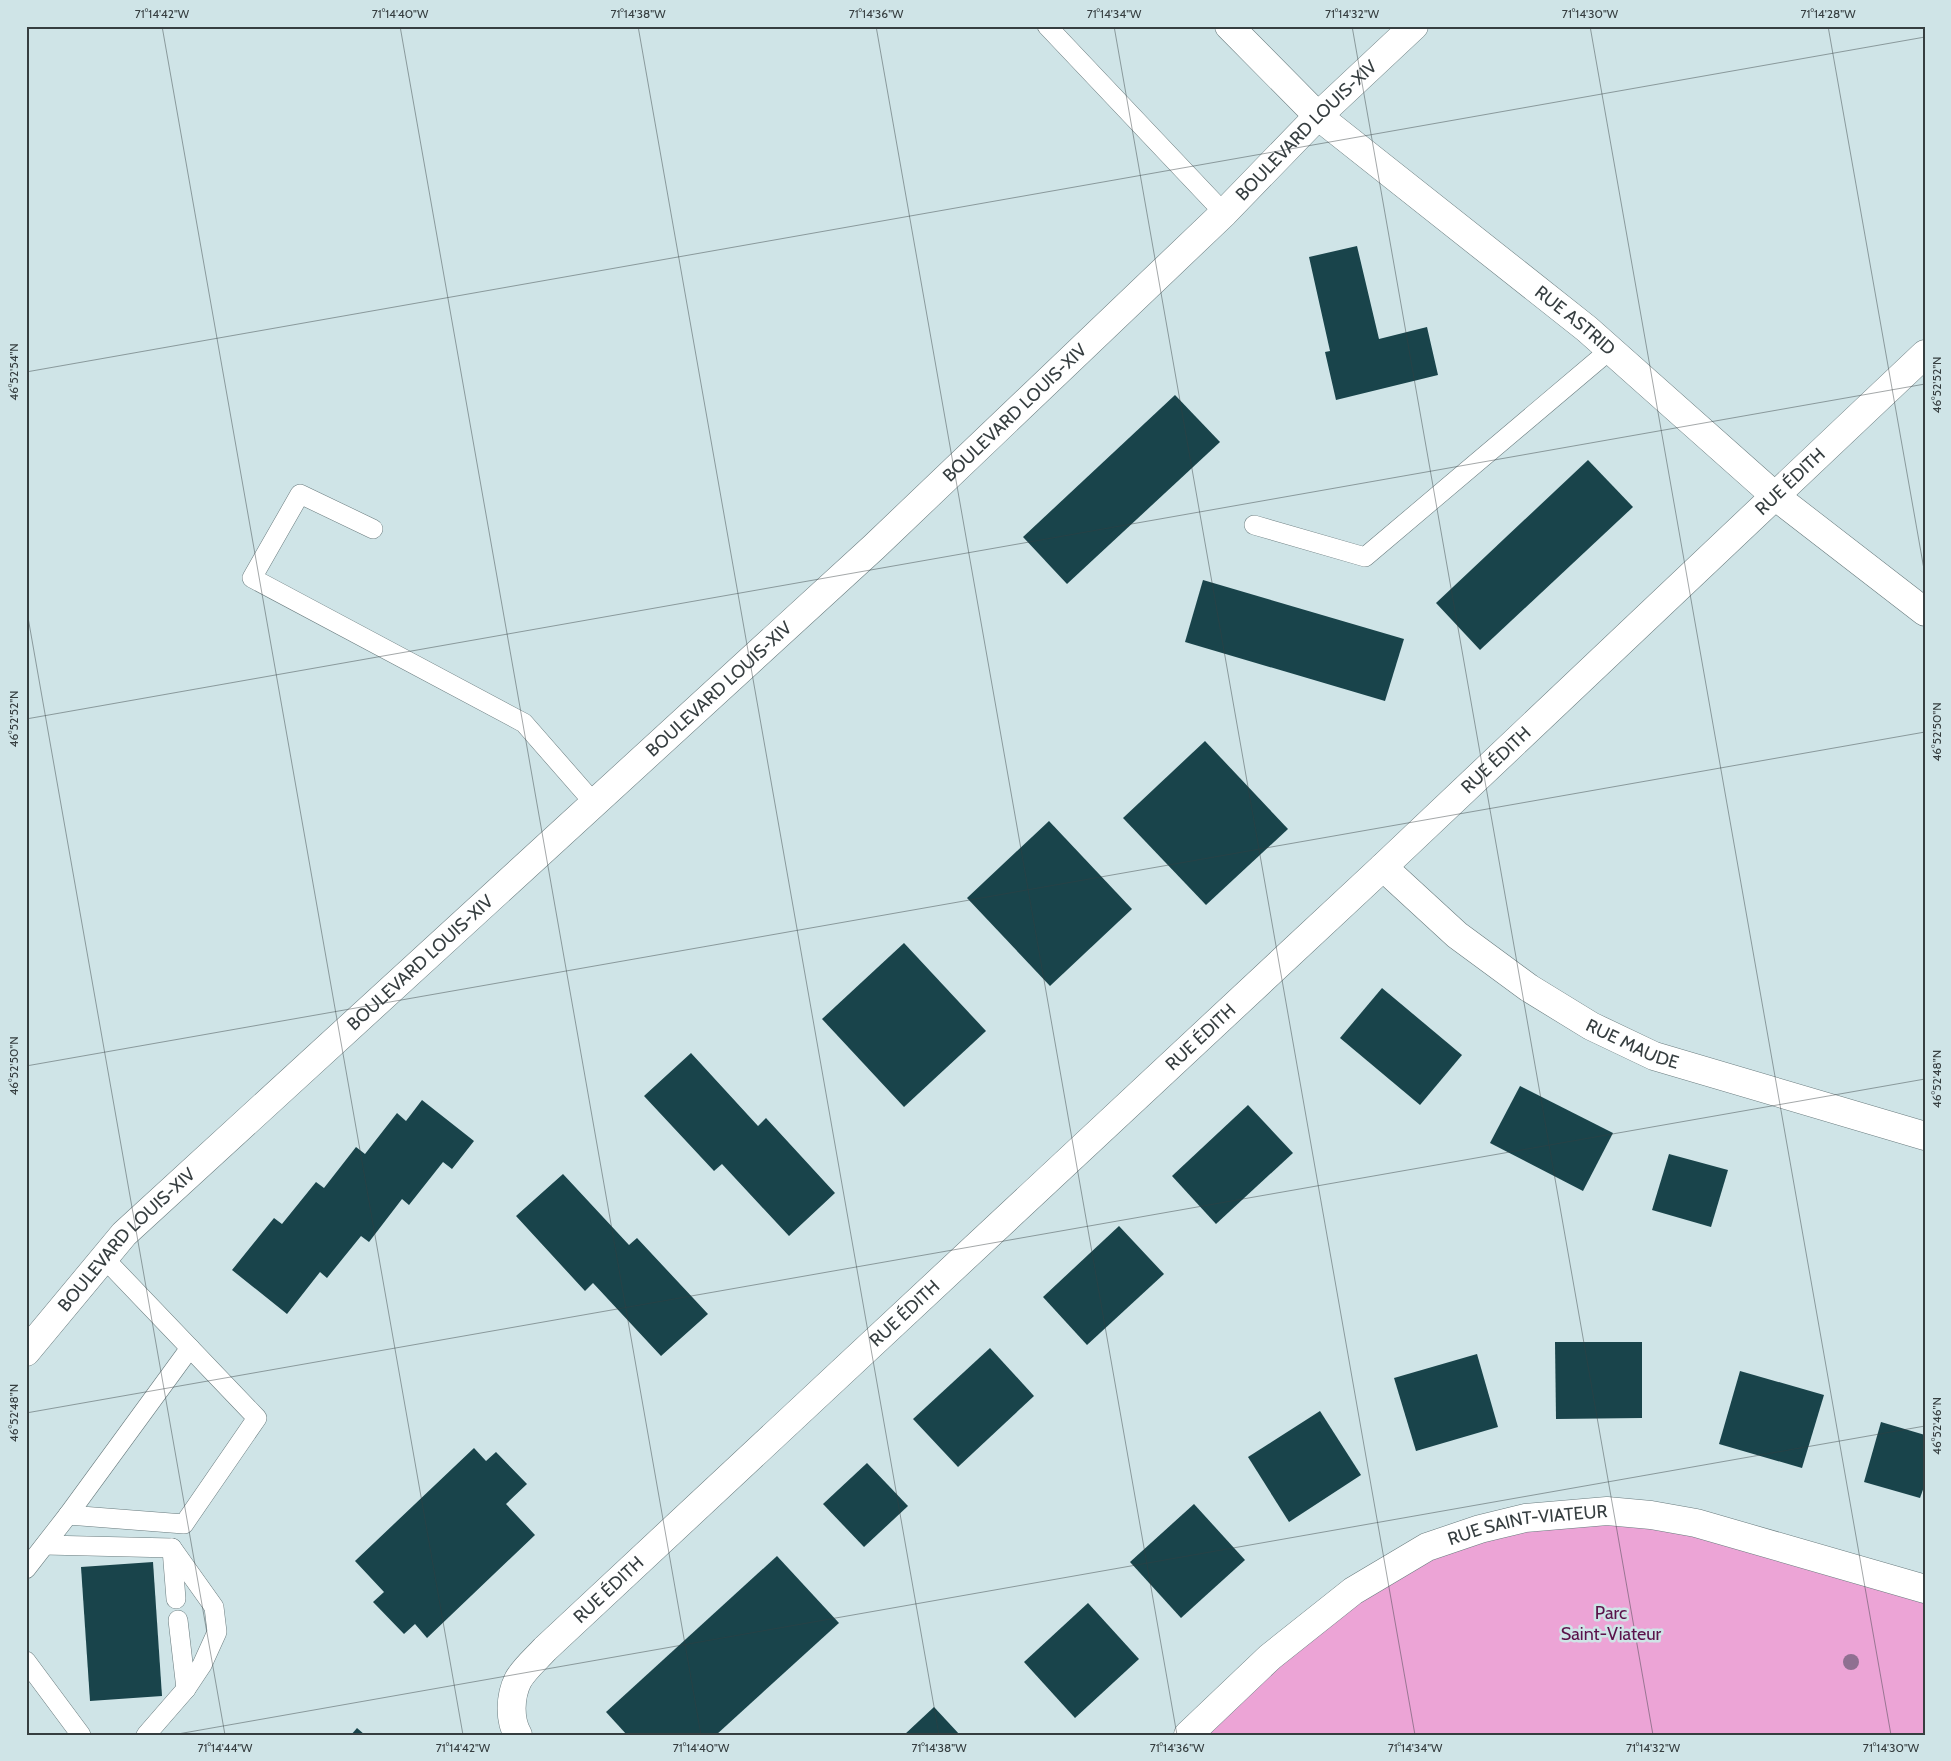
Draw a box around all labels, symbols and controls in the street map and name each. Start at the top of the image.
text: 71°14'42"W [135,6,190,21]
text: 71°14'40"W [372,6,429,21]
text: 71°14'38"W [610,6,666,21]
text: 71°14'36"W [849,6,904,21]
text: 71°14'34"W [1087,6,1142,21]
text: 71°14'32"W [1325,6,1380,21]
text: 71°14'30"W [1562,6,1619,21]
text: 71°14'28"W [1801,6,1856,21]
street label: BOULEVARD LOUIS-XIV [1231,55,1382,205]
street label: RUE ASTRID [1530,281,1620,360]
street label: BOULEVARD LOUIS-XIV [938,339,1091,486]
text: 46°52'54"N [6,343,21,401]
text: 46°52'52"N [1929,356,1944,414]
street label: RUE ÉDITH [1751,443,1830,520]
street label: BOULEVARD LOUIS-XIV [641,617,796,762]
text: 46°52'52"N [6,690,21,748]
text: 46°52'50"N [1929,702,1944,762]
street label: RUE ÉDITH [1457,722,1536,798]
street label: BOULEVARD LOUIS-XIV [343,890,498,1035]
street label: RUE ÉDITH [1161,999,1240,1075]
street label: RUE MAUDE [1582,1014,1681,1074]
text: 46°52'50"N [6,1036,21,1096]
text: 46°52'48"N [1929,1050,1944,1108]
street label: BOULEVARD LOUIS-XIV [53,1163,200,1316]
street label: RUE ÉDITH [865,1275,944,1352]
text: 46°52'48"N [6,1384,21,1442]
text: 46°52'46"N [1929,1397,1944,1455]
street label: RUE SAINT-VIATEUR [1445,1500,1608,1550]
street label: RUE ÉDITH [569,1552,648,1628]
park label: Parc Saint-Viateur [1561,1602,1662,1645]
text: 71°14'44"W [198,1740,253,1755]
text: 71°14'42"W [436,1740,491,1755]
text: 71°14'40"W [673,1740,730,1755]
text: 71°14'38"W [911,1740,967,1755]
text: 71°14'36"W [1150,1740,1205,1755]
text: 71°14'34"W [1388,1740,1443,1755]
text: 71°14'32"W [1626,1740,1681,1755]
text: 71°14'30"W [1863,1740,1920,1755]

